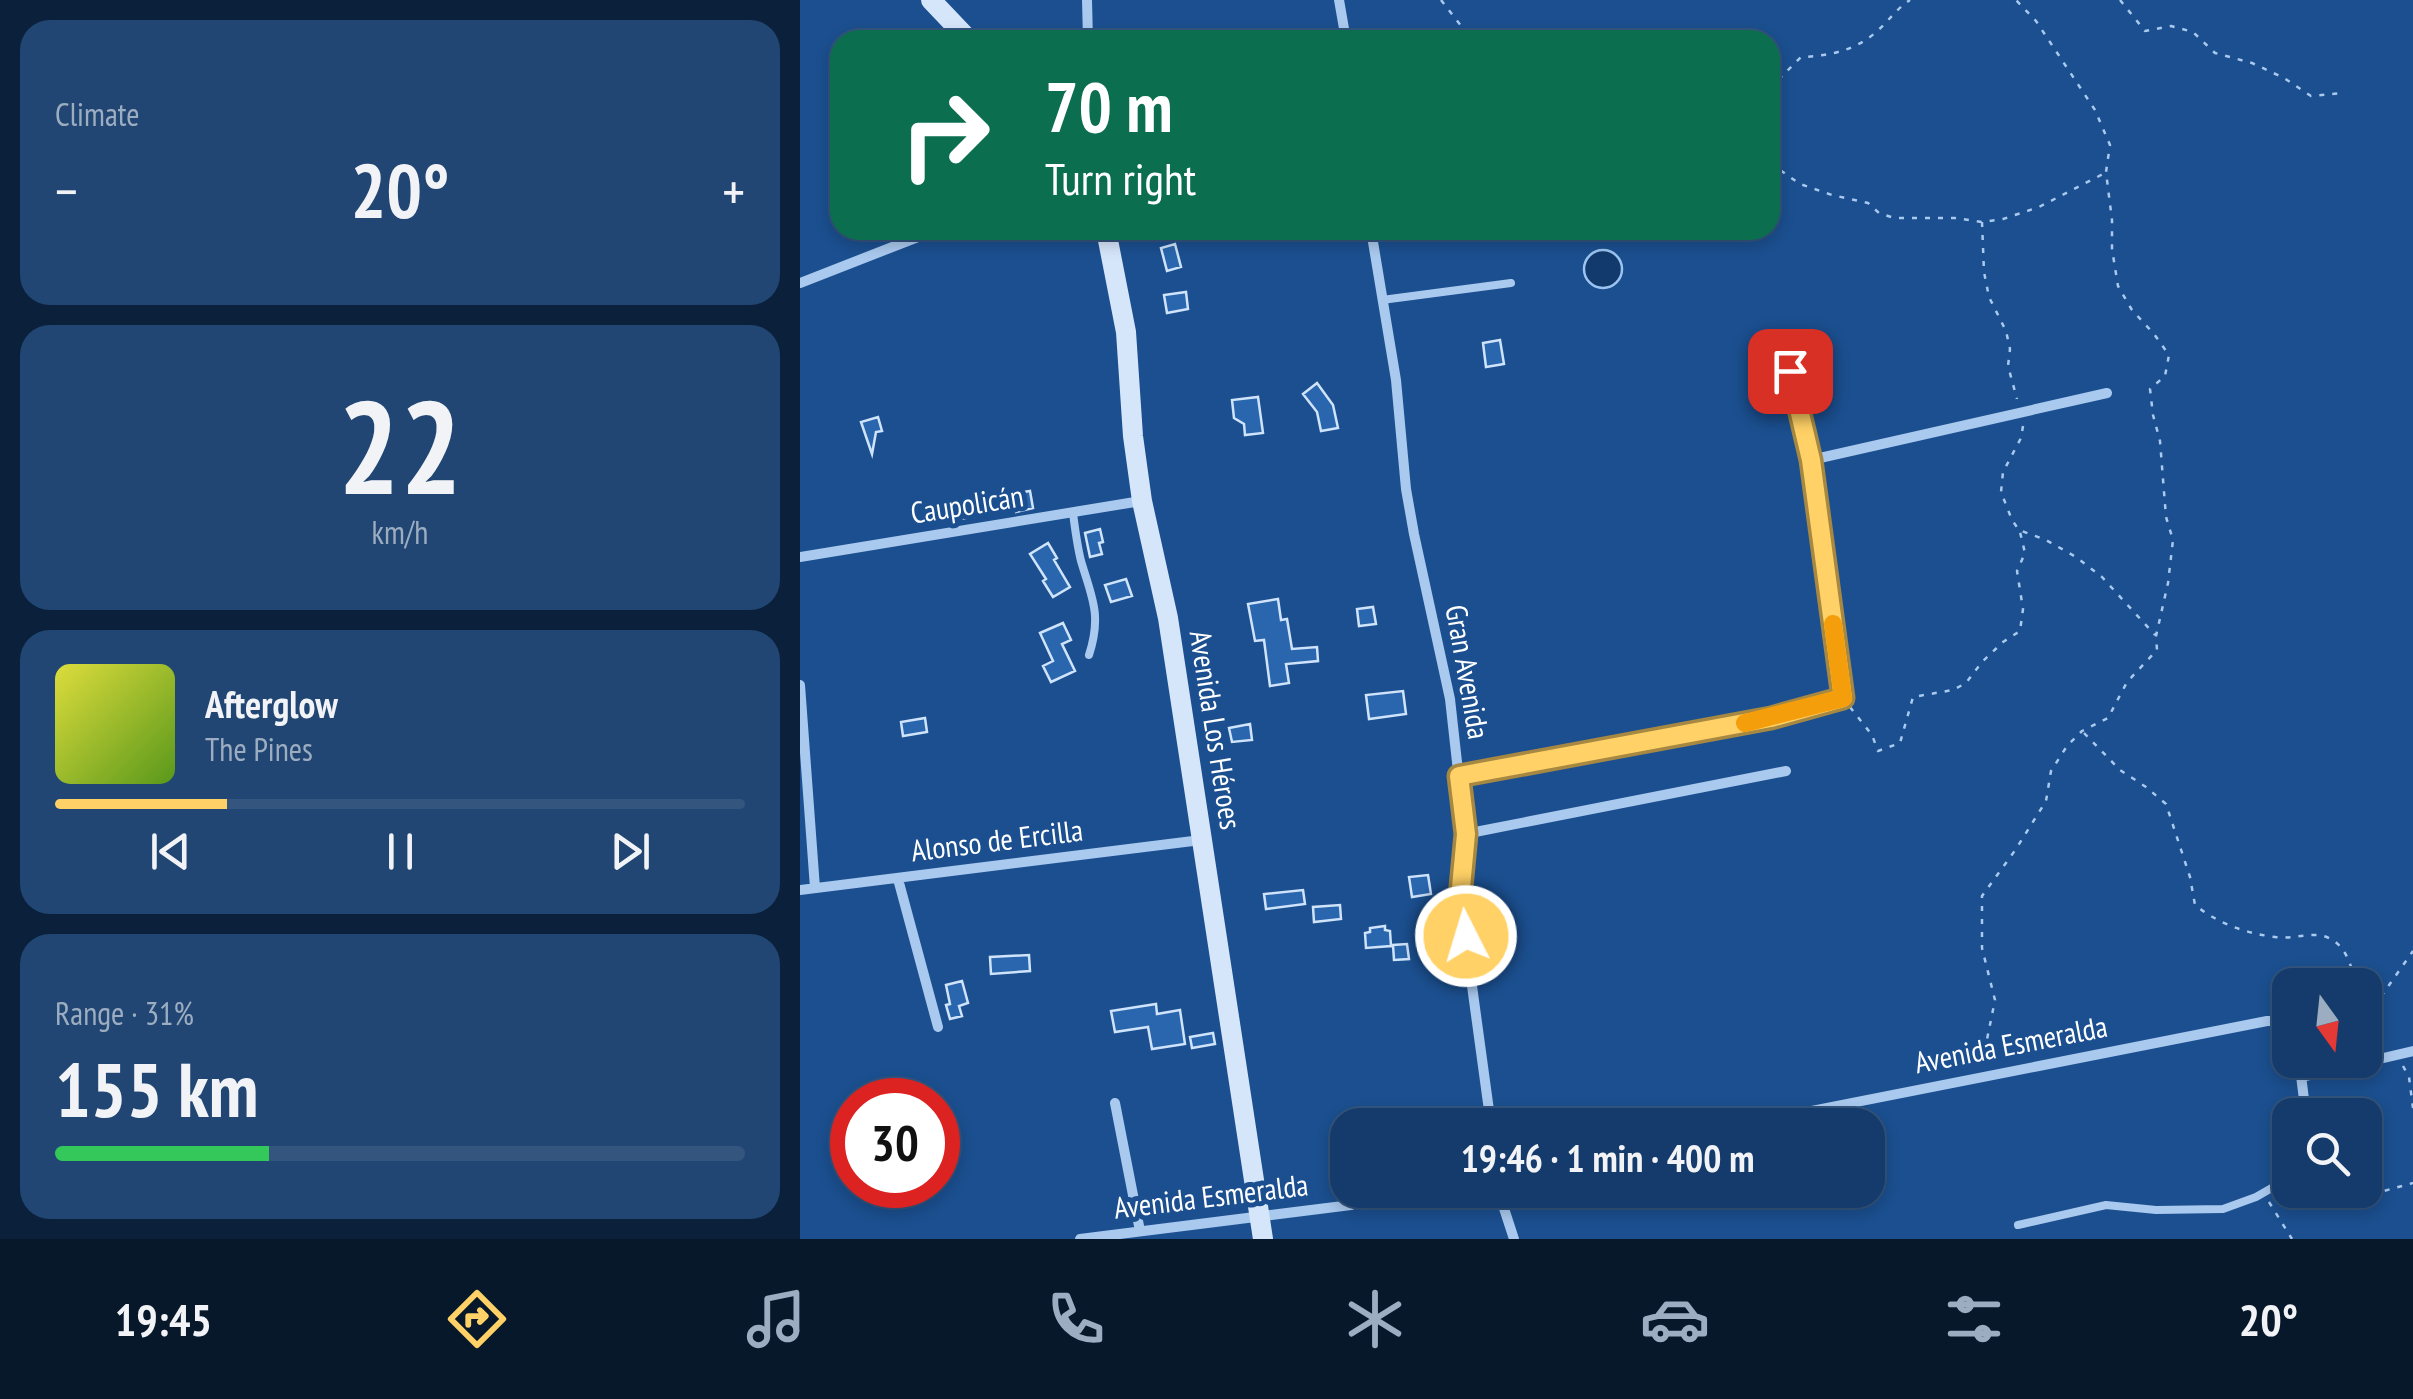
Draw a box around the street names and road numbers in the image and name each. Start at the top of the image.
street label: Caupolicán [908,475,1026,532]
street label: Gran Avenida [1437,602,1499,742]
street label: Avenida Los Héroes [1181,627,1251,832]
street label: Alonso de Ercilla [909,810,1085,869]
street label: Avenida Esmeralda [1911,1006,2110,1081]
street label: Avenida Esmeralda [1111,1164,1310,1227]

